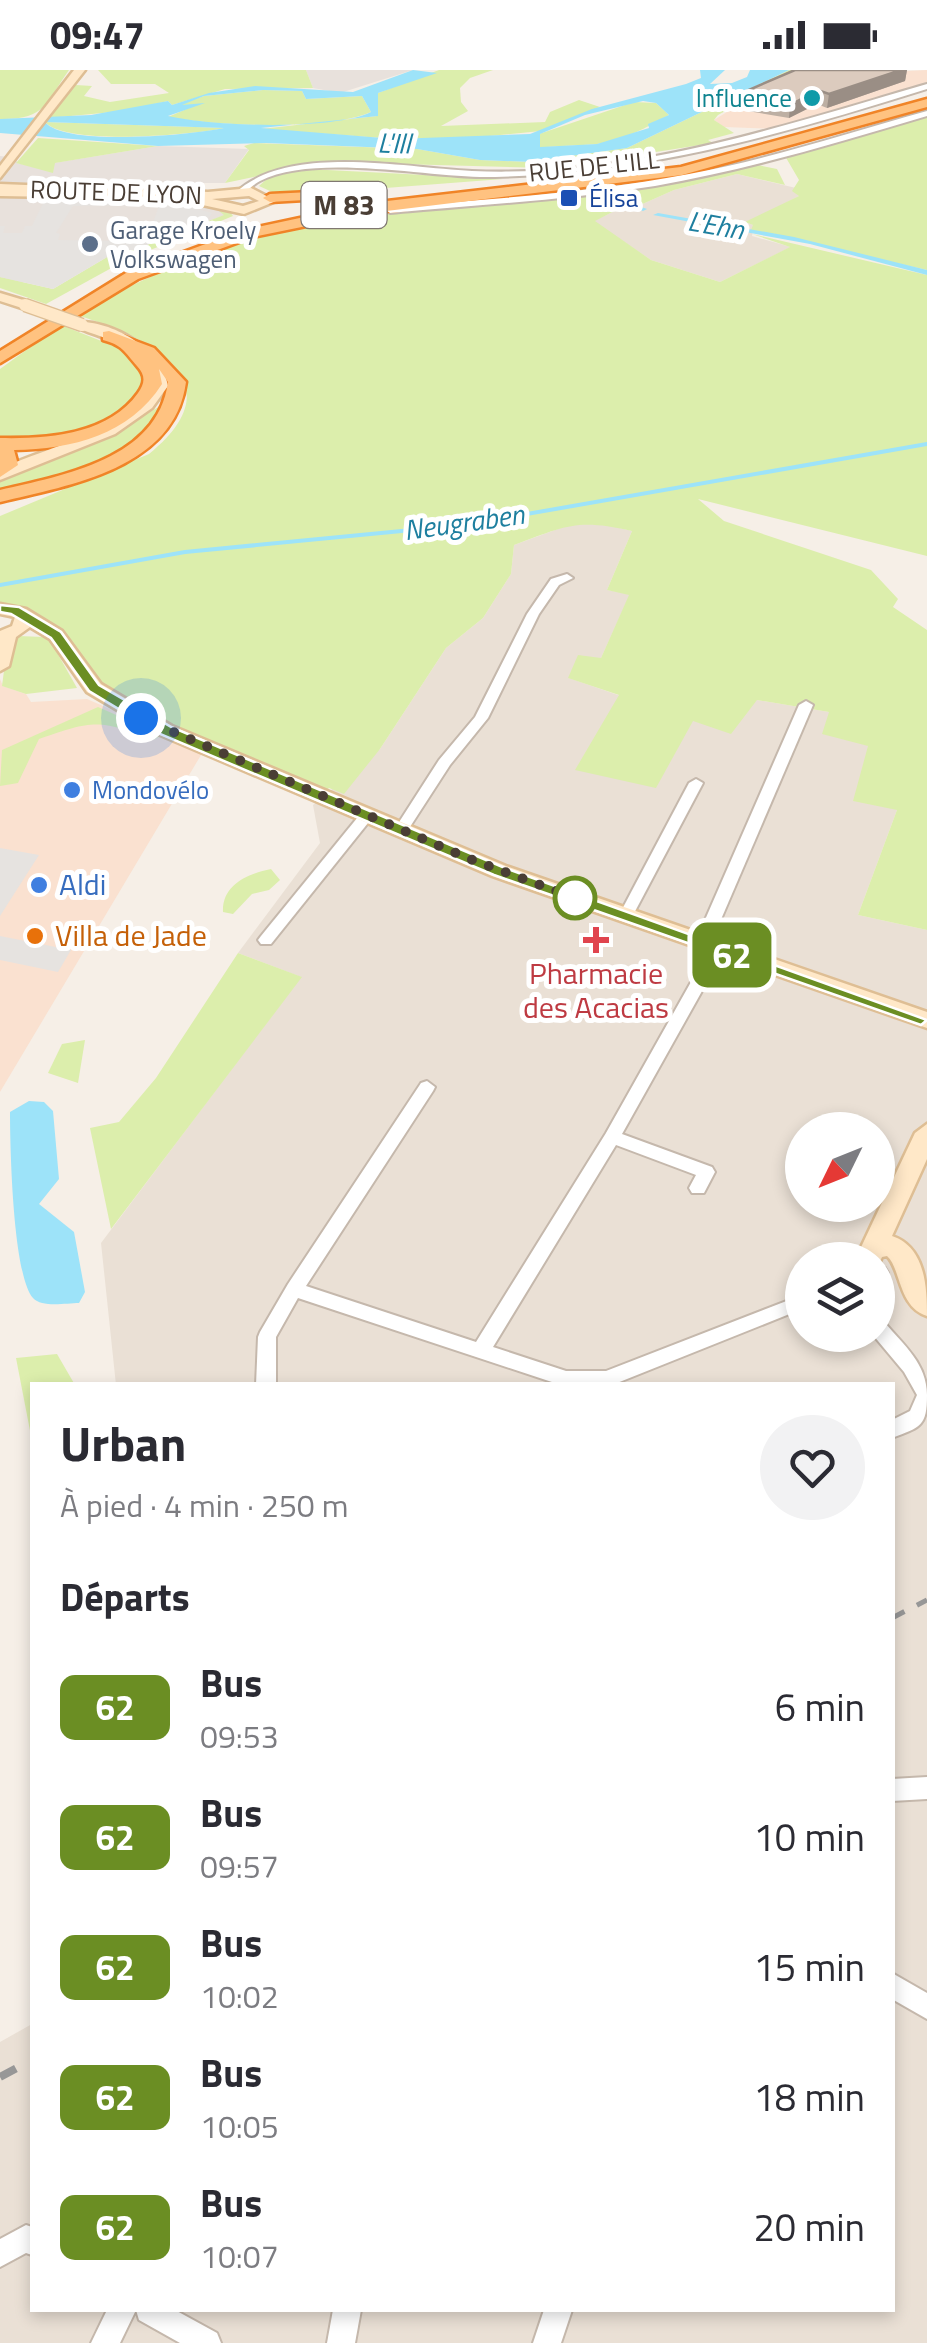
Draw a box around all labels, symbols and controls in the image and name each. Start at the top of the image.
text: 09:47 [50,6,145,64]
place label: Influence [696,79,792,117]
marker: Influence [801,87,823,109]
water label: L'Ill [377,120,414,165]
street label: RUE DE L'ILL [527,140,661,192]
street label: ROUTE DE LYON [29,170,203,214]
place label: Élisa [589,179,639,217]
road number: M 83 [302,182,386,228]
marker: Élisa [558,187,580,209]
water label: L'Ehn [685,198,749,251]
place label: Garage Kroely Volkswagen [110,211,256,278]
marker: Garage Kroely Volkswagen [79,233,101,255]
water label: Neugraben [401,492,528,551]
your location [116,693,166,743]
place label: Mondovélo [92,771,209,809]
marker: Mondovélo [61,779,83,801]
place label: Aldi [59,861,106,907]
marker: Aldi [28,874,50,896]
unlabelled marker [554,877,596,919]
place label: Villa de Jade [55,912,207,958]
line badge: 62 [687,922,777,988]
marker: Villa de Jade [24,925,46,947]
text: 62 [712,928,752,982]
marker: Pharmacie des Acacias [585,929,607,951]
place label: Pharmacie des Acacias [523,950,669,1030]
north arrow [785,1112,895,1222]
map controls [785,1112,895,1352]
button: layers [785,1242,895,1352]
text: Urban [60,1407,186,1480]
button: heart [760,1415,865,1520]
text: À pied · 4 min · 250 m [60,1481,349,1529]
text: Départs [60,1568,190,1626]
text: Bus [200,1654,262,1712]
text: 6 min [775,1678,865,1736]
text: 62 [95,1680,135,1734]
text: 09:53 [200,1712,279,1760]
text: Bus [200,1784,262,1842]
text: 10 min [754,1808,865,1866]
text: 62 [95,1810,135,1864]
text: 09:57 [200,1842,279,1890]
text: Bus [200,1914,262,1972]
text: 15 min [754,1938,865,1996]
text: 62 [95,1940,135,1994]
text: 10:02 [200,1972,279,2020]
text: Bus [200,2044,262,2102]
text: 18 min [754,2068,865,2126]
text: 62 [95,2070,135,2124]
text: 10:05 [200,2102,279,2150]
text: Bus [200,2174,262,2232]
text: 20 min [754,2198,865,2256]
text: 62 [95,2200,135,2254]
text: 10:07 [200,2232,279,2280]

